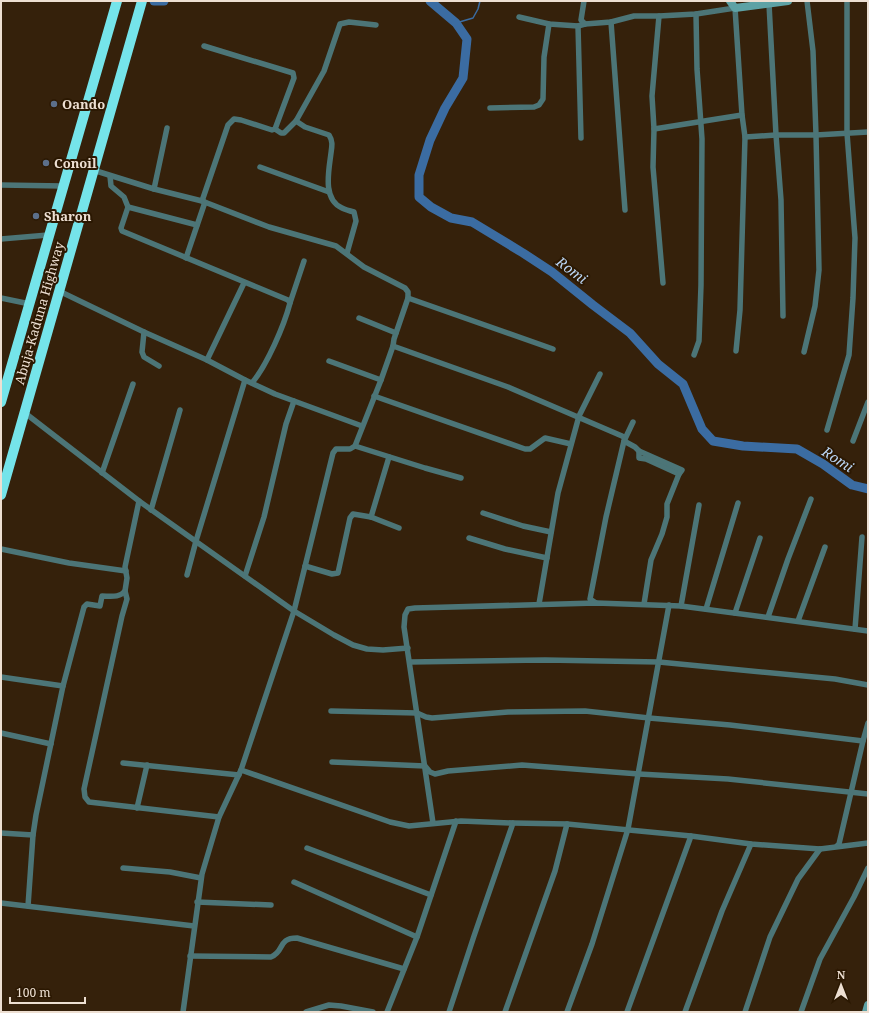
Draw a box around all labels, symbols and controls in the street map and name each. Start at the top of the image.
place label: Oando [62,95,105,113]
marker: Oando [49,99,59,109]
place label: Conoil [54,154,97,172]
marker: Conoil [41,158,51,168]
place label: Sharon [44,207,92,225]
marker: Sharon [31,211,41,221]
street label: Abuja-Kaduna Highway [10,239,68,386]
water label: Romi [552,252,592,288]
water label: Romi [818,441,858,477]
north arrow [821,965,861,1005]
text: N [837,967,846,982]
scale bar [10,979,85,1005]
text: 100 m [16,984,51,1001]

